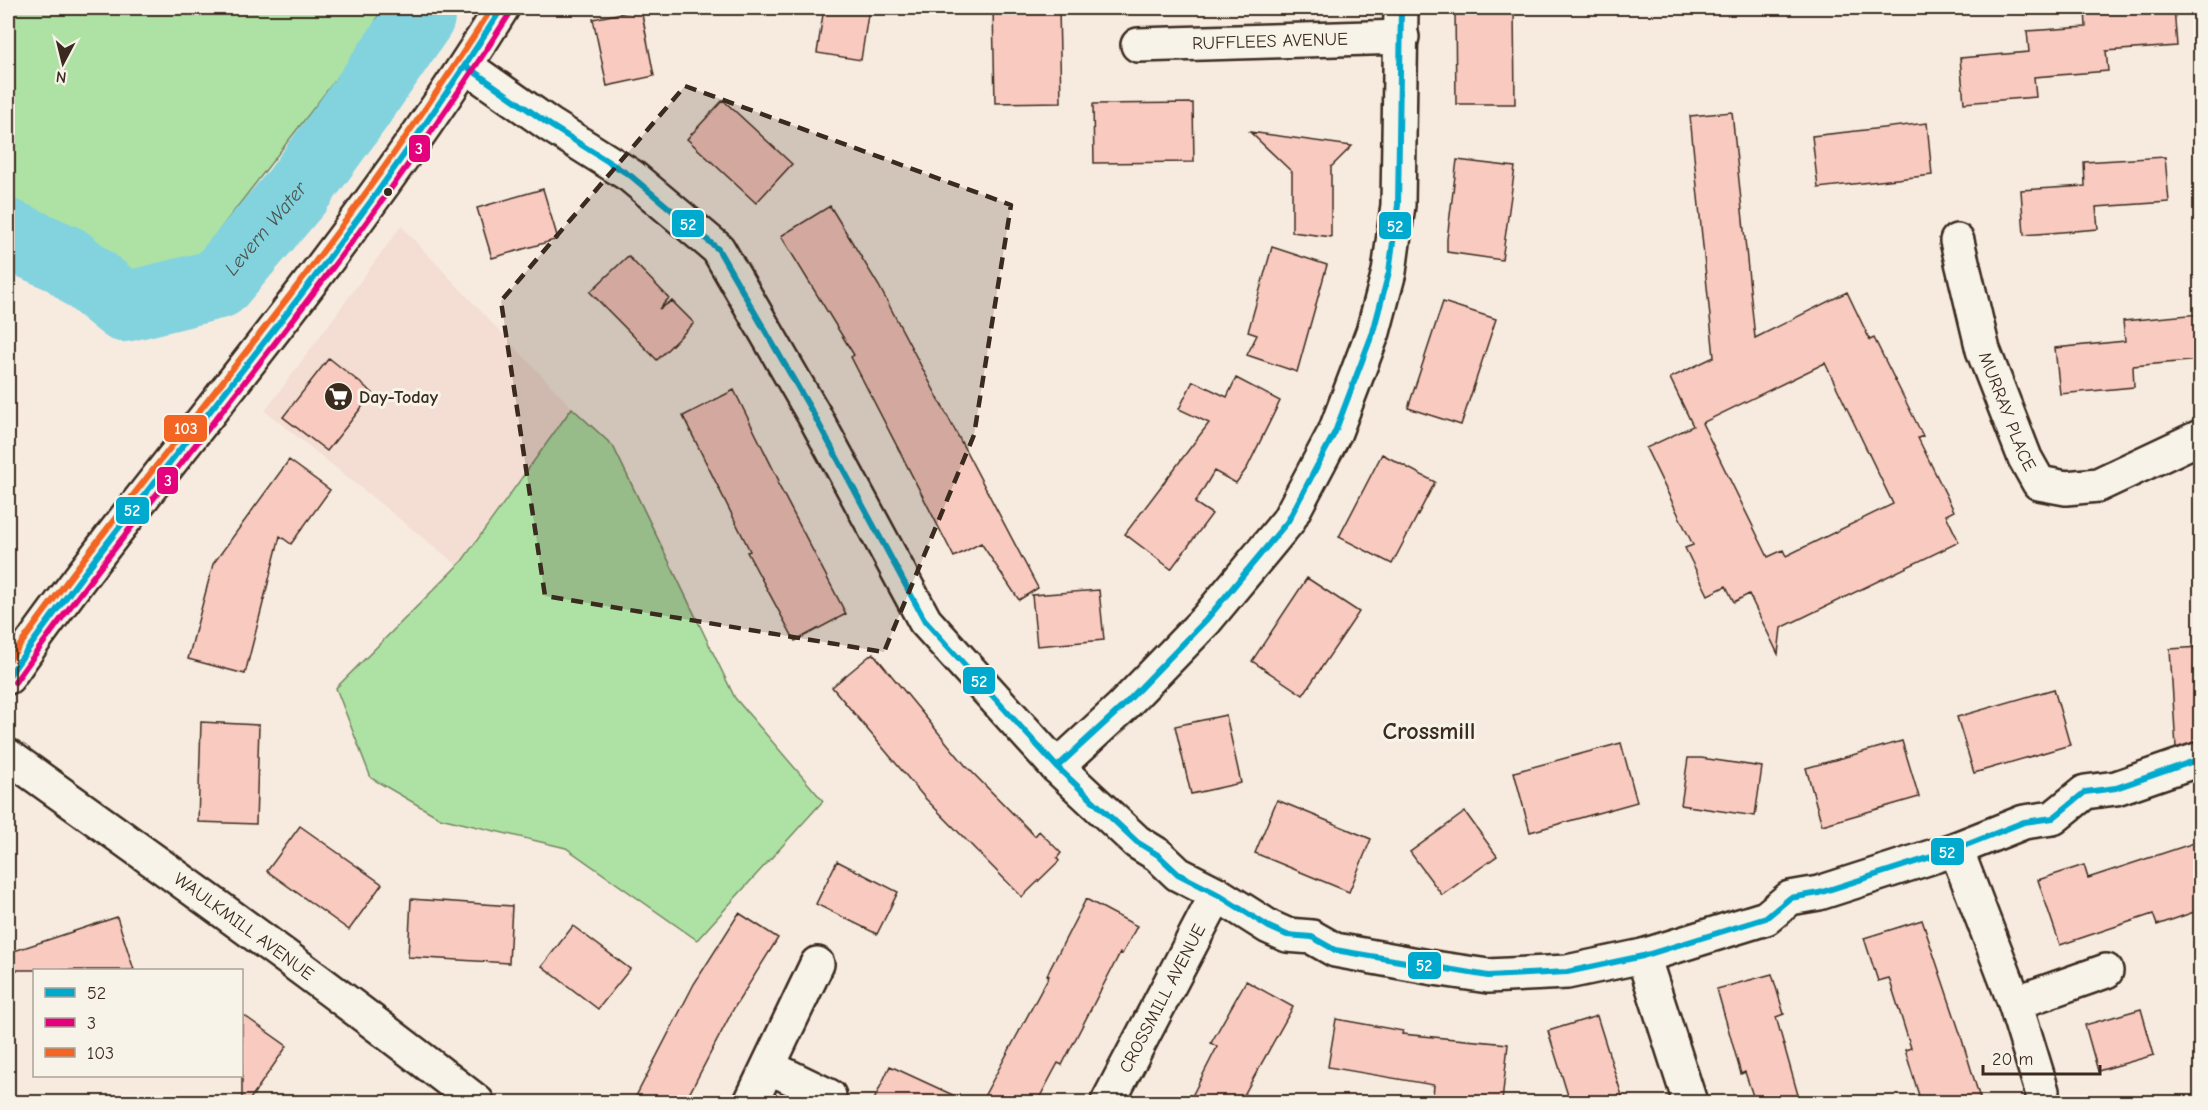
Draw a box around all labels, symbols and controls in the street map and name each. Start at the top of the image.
street label: RUFFLEES AVENUE [1192,28,1348,54]
north arrow [33,33,93,93]
text: N [55,67,68,86]
line badge: 3 [408,134,431,163]
text: 3 [415,140,423,158]
water label: Levern Water [219,177,312,280]
unlabelled marker [382,186,394,198]
line badge: 52 [671,209,705,238]
line badge: 52 [1378,211,1412,240]
text: 52 [680,216,696,234]
text: 52 [1387,218,1403,236]
street label: MURRAY PLACE [1974,349,2041,475]
supermarket icon: Day-Today [322,381,354,413]
place label: Day-Today [359,387,439,408]
line badge: 103 [163,414,208,443]
text: 103 [174,420,198,438]
line badge: 3 [156,466,179,495]
text: 3 [164,472,172,490]
line badge: 52 [115,496,150,525]
text: 52 [124,502,140,520]
line badge: 52 [962,666,996,695]
text: 52 [971,673,987,691]
district label: Crossmill [1383,717,1475,745]
line badge: 52 [1930,837,1965,866]
text: 52 [1939,844,1955,862]
street label: WAULKMILL AVENUE [170,868,318,985]
street label: CROSSMILL AVENUE [1115,920,1210,1076]
line badge: 52 [1407,951,1442,980]
text: 52 [1416,957,1432,975]
legend [33,969,243,1077]
text: 52 [87,983,106,1004]
text: 3 [87,1013,96,1034]
scale bar [1983,1038,2100,1076]
text: 103 [87,1043,114,1064]
text: 20 m [1992,1049,2033,1070]

